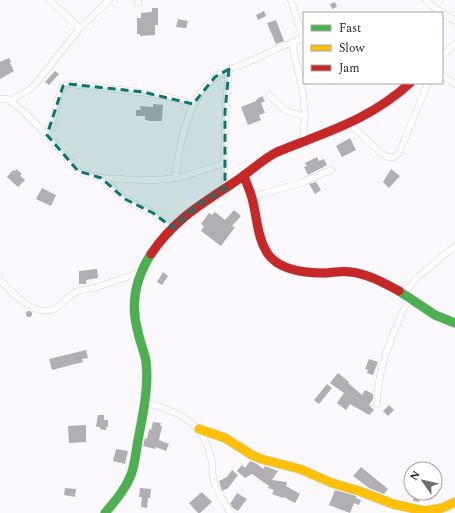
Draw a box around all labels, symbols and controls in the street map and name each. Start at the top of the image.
legend [303,12,443,84]
text: Fast [339,19,361,38]
text: Slow [339,39,365,58]
text: Jam [339,59,360,78]
north arrow [403,461,443,501]
text: N [406,467,425,484]

